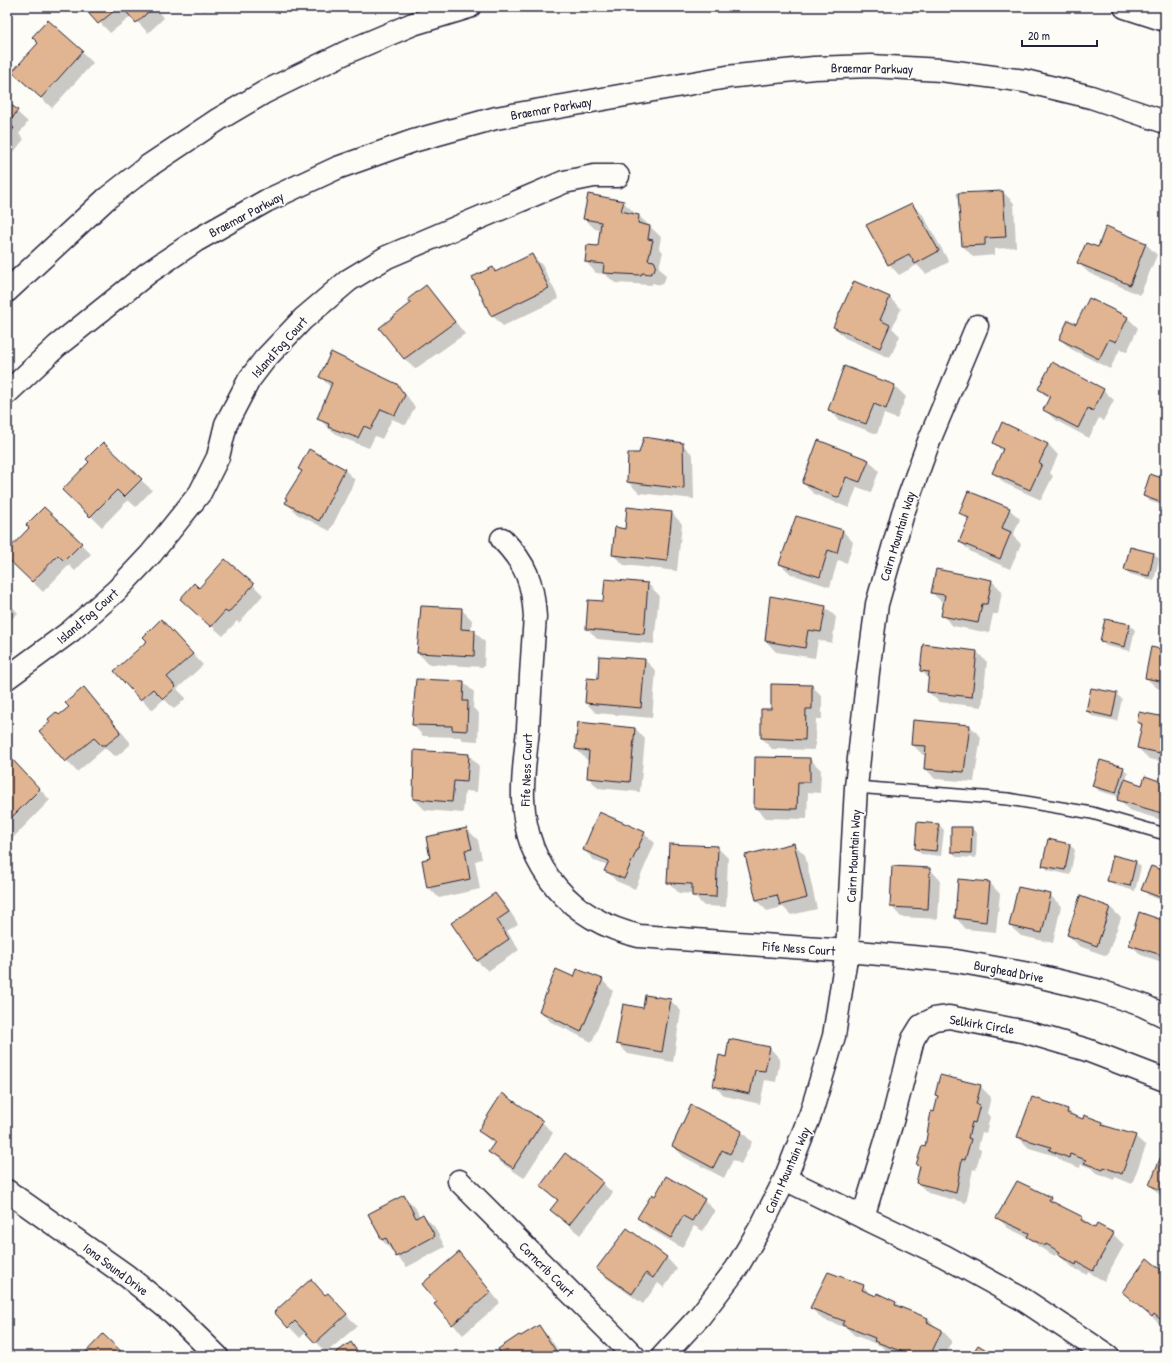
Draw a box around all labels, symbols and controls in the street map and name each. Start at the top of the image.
scale bar [1022,22,1097,48]
text: 20 m [1028,27,1050,44]
street label: Braemar Parkway [831,58,914,78]
street label: Braemar Parkway [509,92,594,124]
street label: Braemar Parkway [205,187,287,241]
street label: Island Fog Court [247,312,312,381]
street label: Cairn Mountain Way [875,488,919,583]
street label: Island Fog Court [52,584,122,648]
street label: Fife Ness Court [516,733,536,808]
street label: Cairn Mountain Way [842,809,864,903]
street label: Fife Ness Court [761,936,836,960]
street label: Burghead Drive [973,955,1045,987]
street label: Selkirk Circle [948,1010,1016,1038]
street label: Cairn Mountain Way [760,1123,814,1216]
street label: Corncrib Court [515,1237,579,1301]
street label: Iona Sound Drive [80,1239,152,1299]

